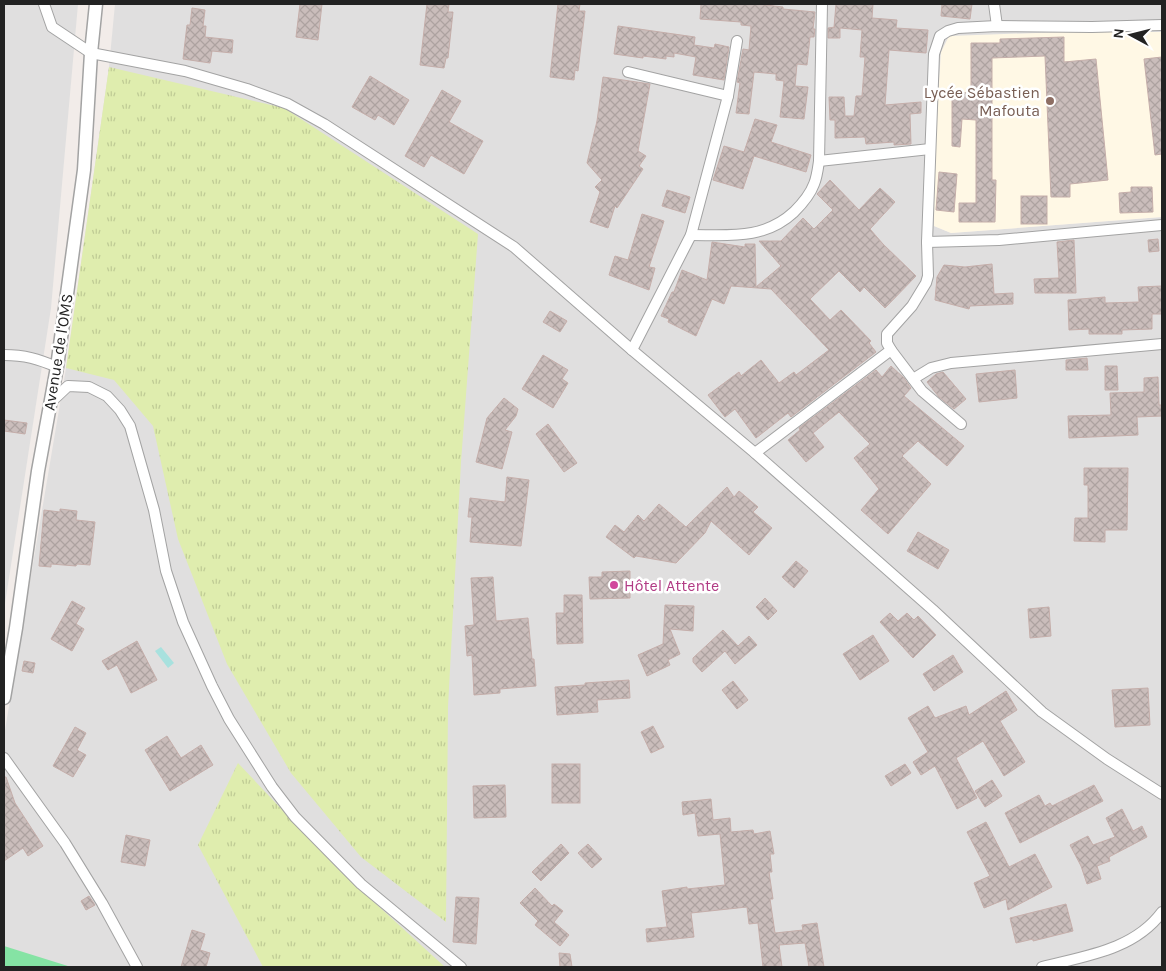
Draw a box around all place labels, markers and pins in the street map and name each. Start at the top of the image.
place label: Lycée Sébastien Mafouta [924,83,1040,120]
marker: Lycée Sébastien Mafouta [1044,95,1056,107]
place label: Hôtel Attente [624,576,719,595]
marker: Hôtel Attente [608,579,620,591]

